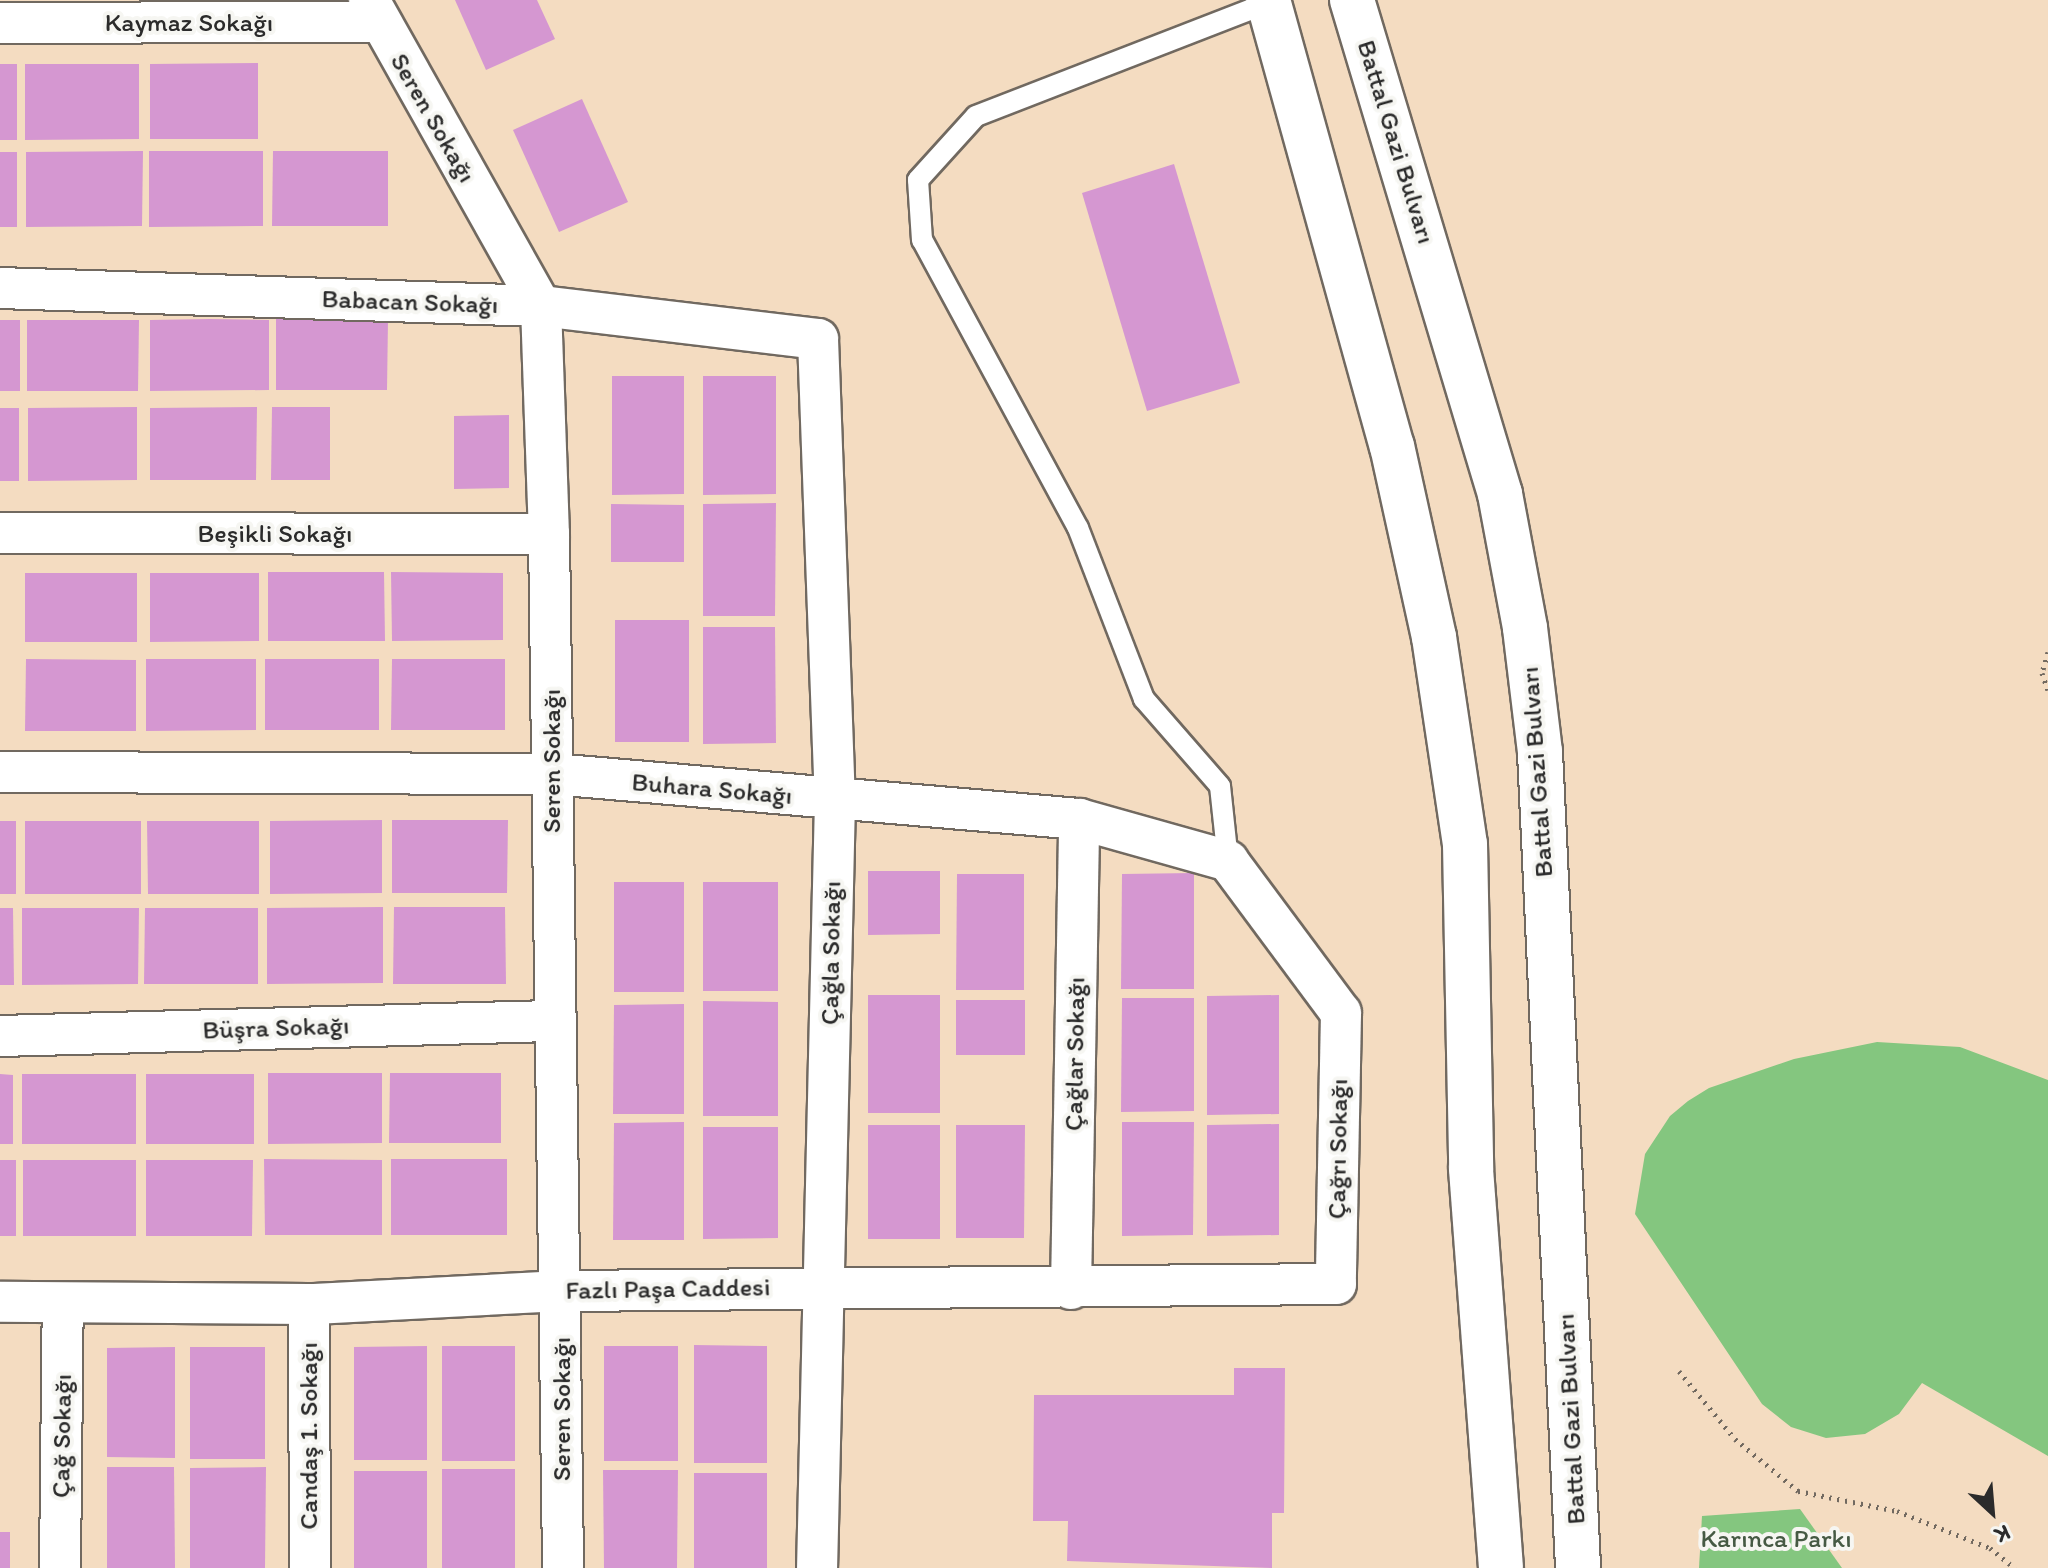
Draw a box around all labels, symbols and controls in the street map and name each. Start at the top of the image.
street label: Kaymaz Sokağı [105,7,273,39]
street label: Battal Gazi Bulvarı [1350,36,1442,248]
street label: Seren Sokağı [384,48,482,188]
street label: Babacan Sokağı [321,283,499,321]
street label: Beşikli Sokağı [198,518,352,550]
street label: Battal Gazi Bulvarı [1514,666,1560,878]
street label: Seren Sokağı [536,689,568,833]
street label: Buhara Sokağı [630,766,794,812]
street label: Çağla Sokağı [814,881,848,1025]
street label: Çağlar Sokağı [1058,977,1092,1131]
street label: Büşra Sokağı [202,1010,350,1046]
street label: Çağrı Sokağı [1321,1078,1355,1220]
street label: Fazlı Paşa Caddesi [565,1272,771,1306]
street label: Battal Gazi Bulvarı [1550,1313,1592,1525]
street label: Seren Sokağı [546,1337,578,1481]
street label: Candaş 1. Sokağı [293,1342,325,1530]
street label: Çağ Sokağı [45,1374,79,1498]
north arrow [1952,1472,2032,1552]
text: K [1991,1519,2015,1549]
park label: Karınca Parkı [1701,1523,1851,1555]

